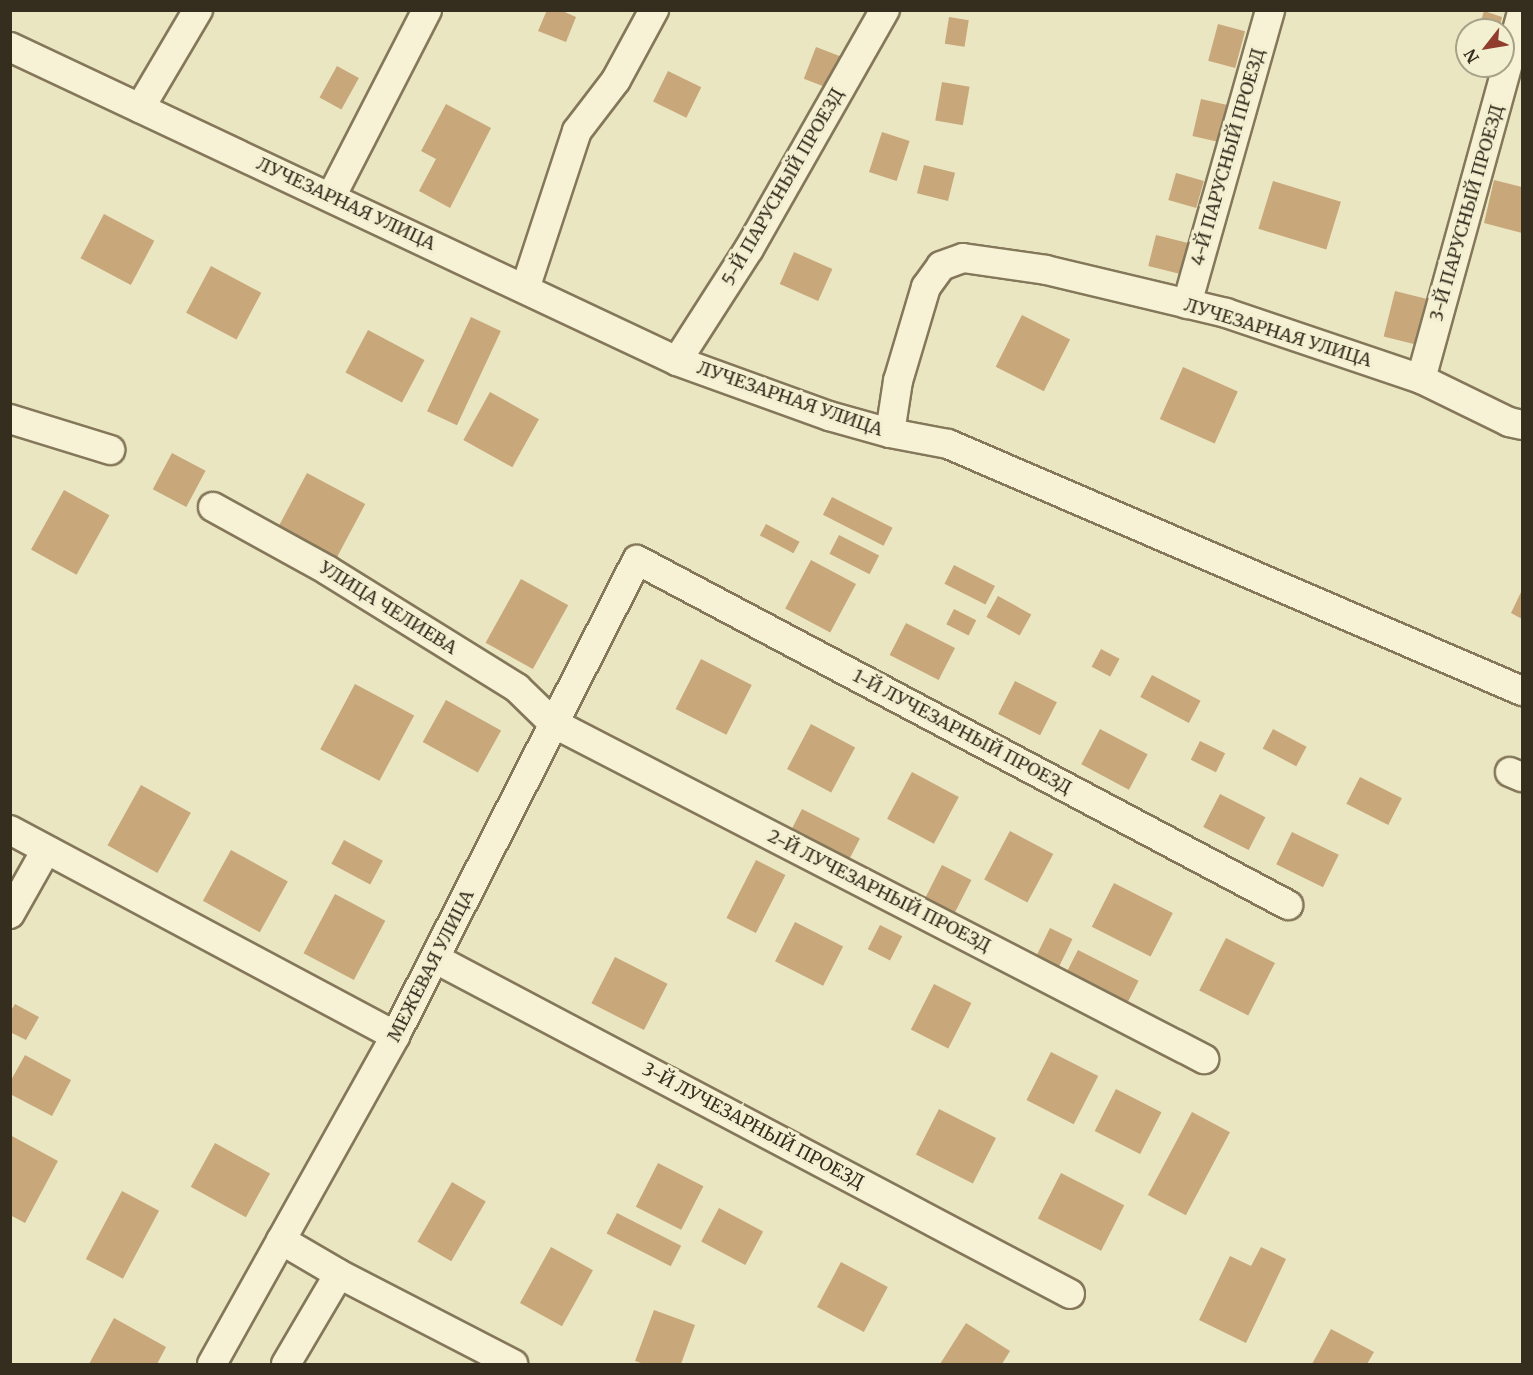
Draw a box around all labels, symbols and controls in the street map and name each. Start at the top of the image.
north arrow [1455,18,1515,78]
street label: 4-Й ПАРУСНЫЙ ПРОЕЗД [1187,46,1269,268]
text: N [1459,46,1483,67]
street label: 5-Й ПАРУСНЫЙ ПРОЕЗД [718,84,848,290]
street label: 3-Й ПАРУСНЫЙ ПРОЕЗД [1426,102,1508,324]
street label: ЛУЧЕЗАРНАЯ УЛИЦА [253,153,439,255]
street label: ЛУЧЕЗАРНАЯ УЛИЦА [1182,294,1374,372]
street label: ЛУЧЕЗАРНАЯ УЛИЦА [694,357,886,441]
street label: УЛИЦА ЧЕЛИЕВА [315,557,461,659]
street label: 1-Й ЛУЧЕЗАРНЫЙ ПРОЕЗД [849,665,1075,799]
street label: 2-Й ЛУЧЕЗАРНЫЙ ПРОЕЗД [764,825,994,957]
street label: МЕЖЕВАЯ УЛИЦА [383,886,479,1046]
street label: 3-Й ЛУЧЕЗАРНЫЙ ПРОЕЗД [639,1058,867,1194]

